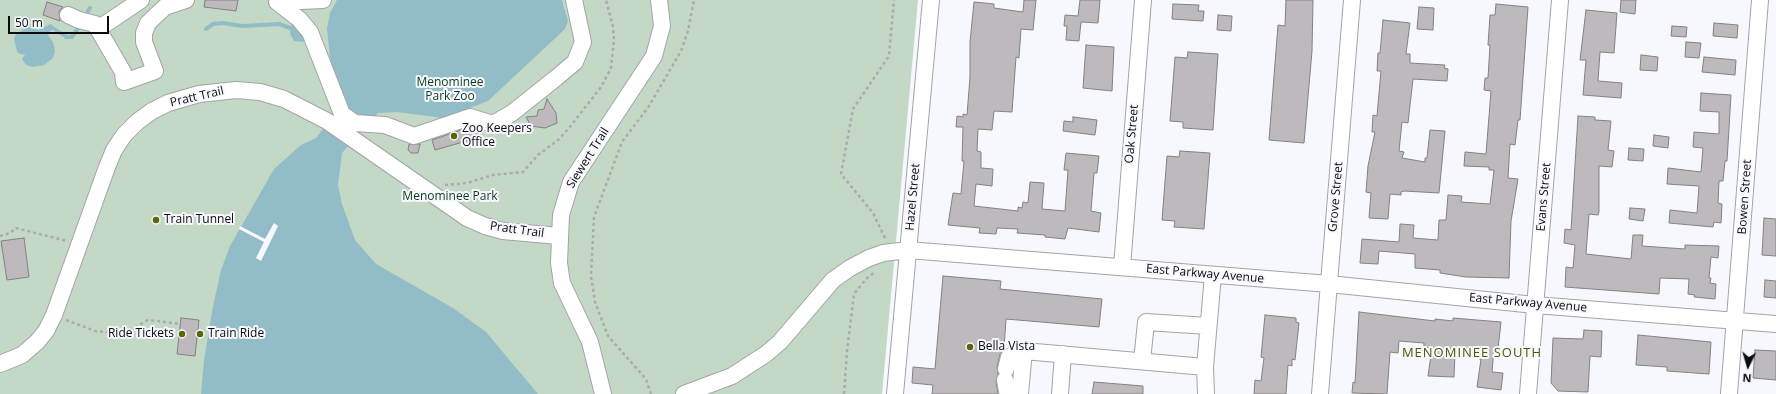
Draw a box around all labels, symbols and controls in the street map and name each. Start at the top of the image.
scale bar [10,8,111,34]
text: 50 m [15,14,43,31]
park label: Menominee Park Zoo [416,76,484,104]
street label: Pratt Trail [169,84,225,110]
street label: Oak Street [1122,104,1142,164]
place label: Zoo Keepers Office [462,122,532,150]
street label: Siewert Trail [564,125,612,191]
marker: Zoo Keepers Office [449,131,459,141]
street label: Bowen Street [1735,159,1755,235]
street label: Grove Street [1326,161,1346,233]
street label: Evans Street [1534,162,1554,232]
street label: Hazel Street [903,163,923,231]
park label: Menominee Park [402,190,498,204]
place label: Train Tunnel [164,213,234,227]
marker: Train Tunnel [151,215,161,225]
street label: Pratt Trail [489,219,545,241]
street label: East Parkway Avenue [1145,262,1265,286]
street label: East Parkway Avenue [1468,291,1588,315]
place label: Ride Tickets [108,327,174,341]
place label: Train Ride [208,327,264,341]
marker: Ride Tickets [177,329,187,339]
marker: Train Ride [195,329,205,339]
place label: Bella Vista [978,340,1035,354]
marker: Bella Vista [965,342,975,352]
district label: MENOMINEE SOUTH [1402,345,1542,361]
north arrow [1728,346,1768,386]
text: N [1742,371,1752,386]

